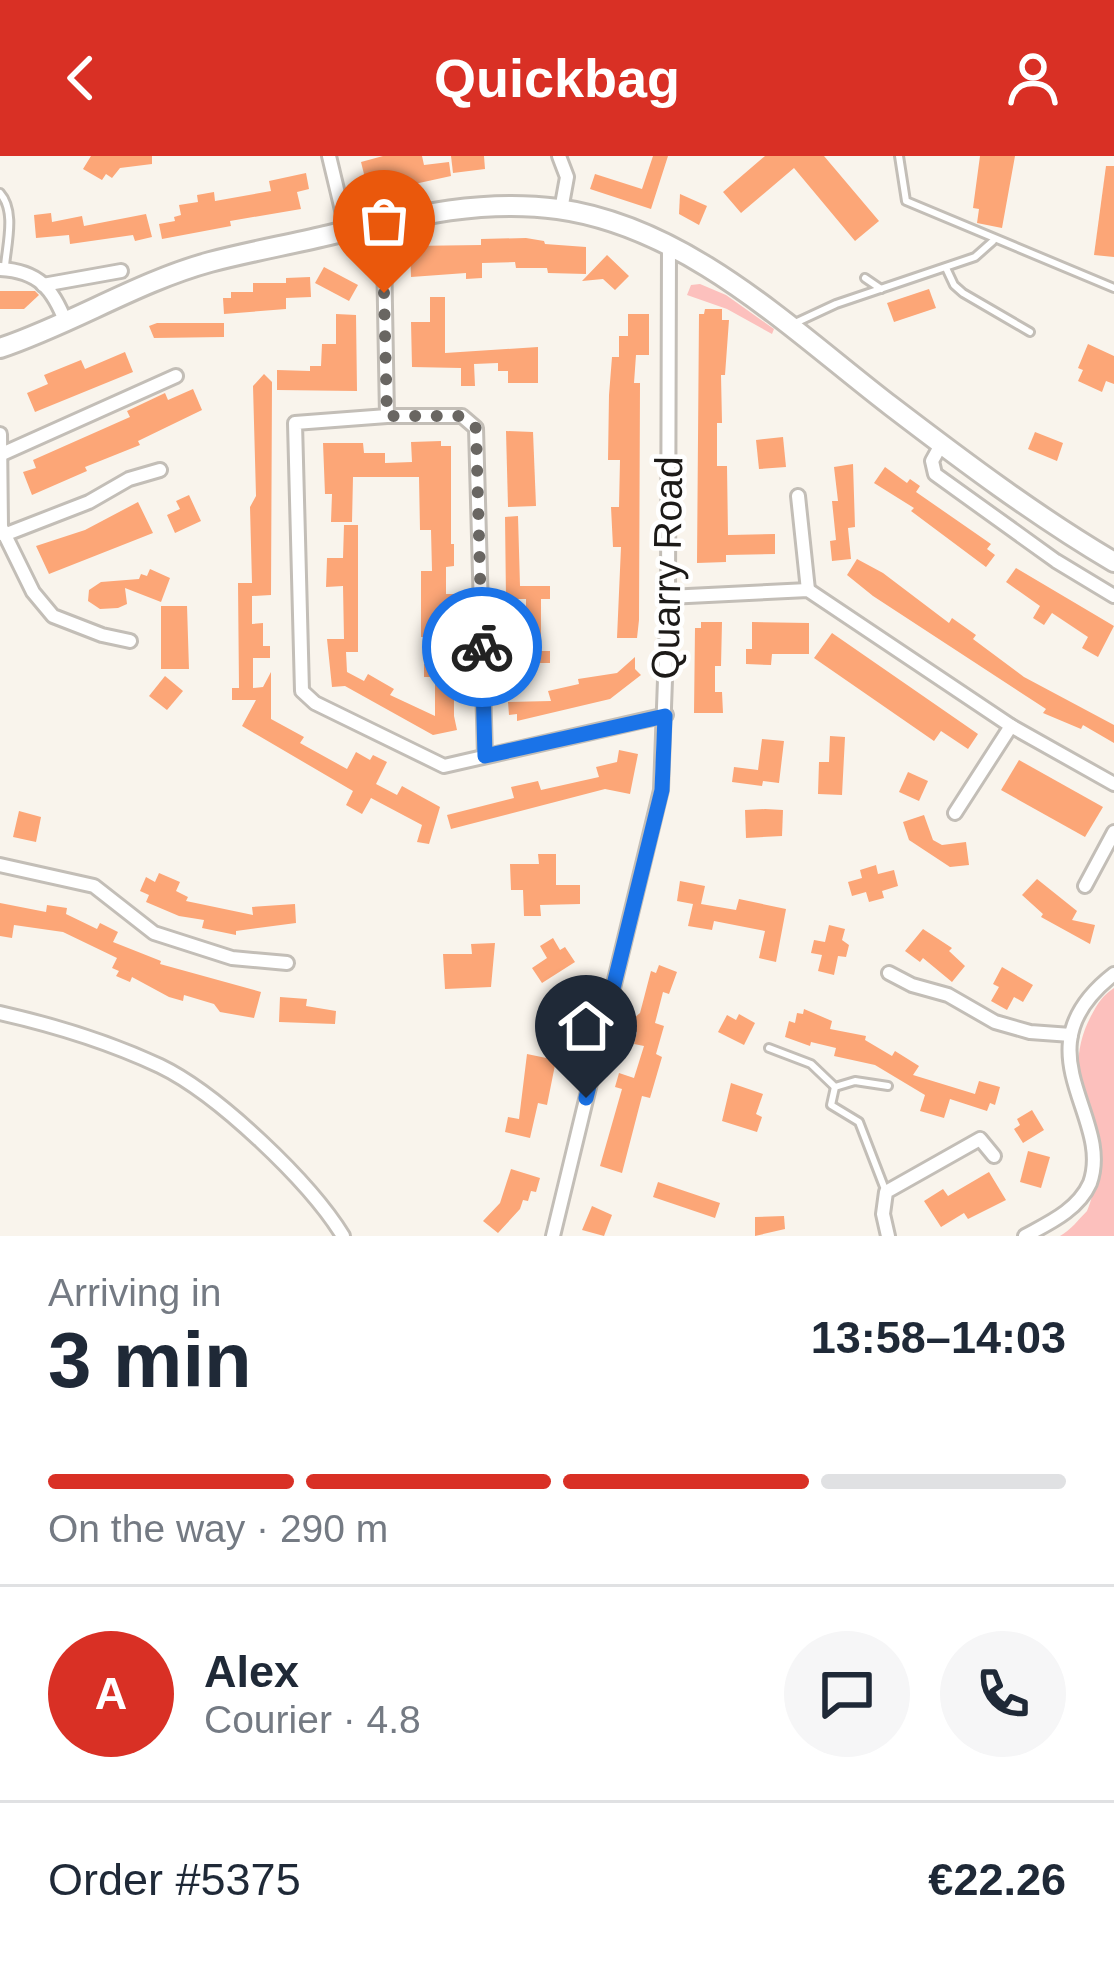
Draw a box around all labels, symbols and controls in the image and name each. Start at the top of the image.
icon: back [48,45,114,111]
icon: person [1000,45,1066,111]
text: Quickbag [434,48,680,108]
pin [333,170,435,293]
icon: bag [351,188,417,254]
street label: Quarry Road [644,456,690,680]
courier [422,587,542,707]
icon: bike [449,614,515,680]
pin [535,975,637,1098]
icon: home [553,993,619,1059]
text: Arriving in [48,1271,221,1314]
text: 13:58–14:03 [811,1312,1066,1363]
text: 3 min [48,1316,252,1404]
text: On the way · 290 m [48,1507,388,1550]
button: chat [784,1631,910,1757]
button: phone [940,1631,1066,1757]
text: Alex [204,1646,299,1697]
text: A [95,1668,127,1719]
text: Courier · 4.8 [204,1698,421,1741]
text: Order #5375 [48,1854,301,1905]
text: €22.26 [928,1854,1066,1905]

